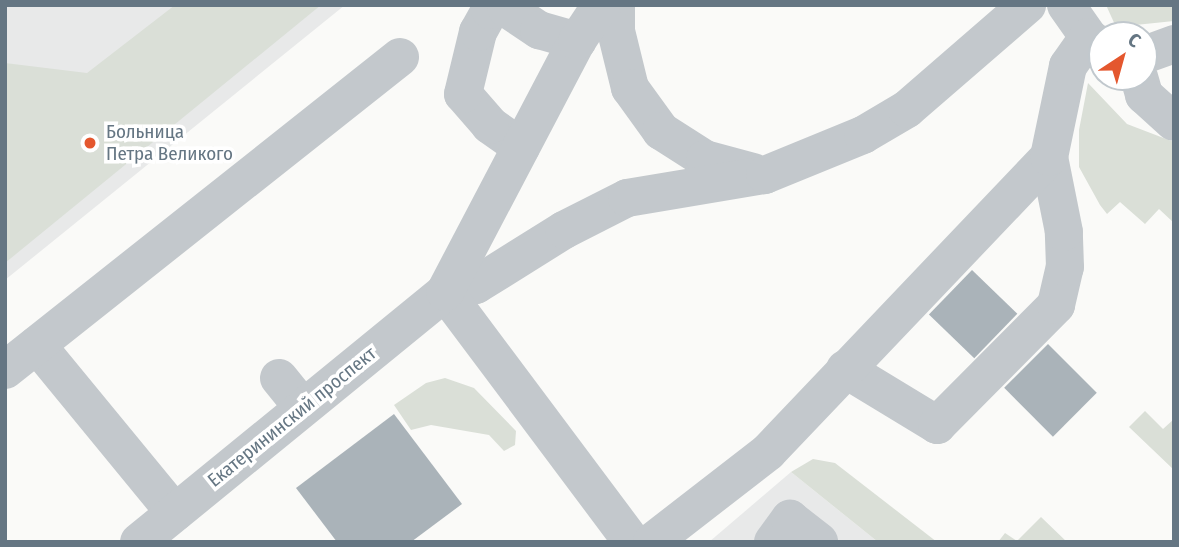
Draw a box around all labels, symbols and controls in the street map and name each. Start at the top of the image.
north arrow [1088,21,1158,91]
text: С [1124,28,1145,52]
place label: Больница Петра Великого [106,121,233,165]
marker: Больница Петра Великого [80,133,100,153]
street label: Екатерининский проспект [203,342,381,492]

